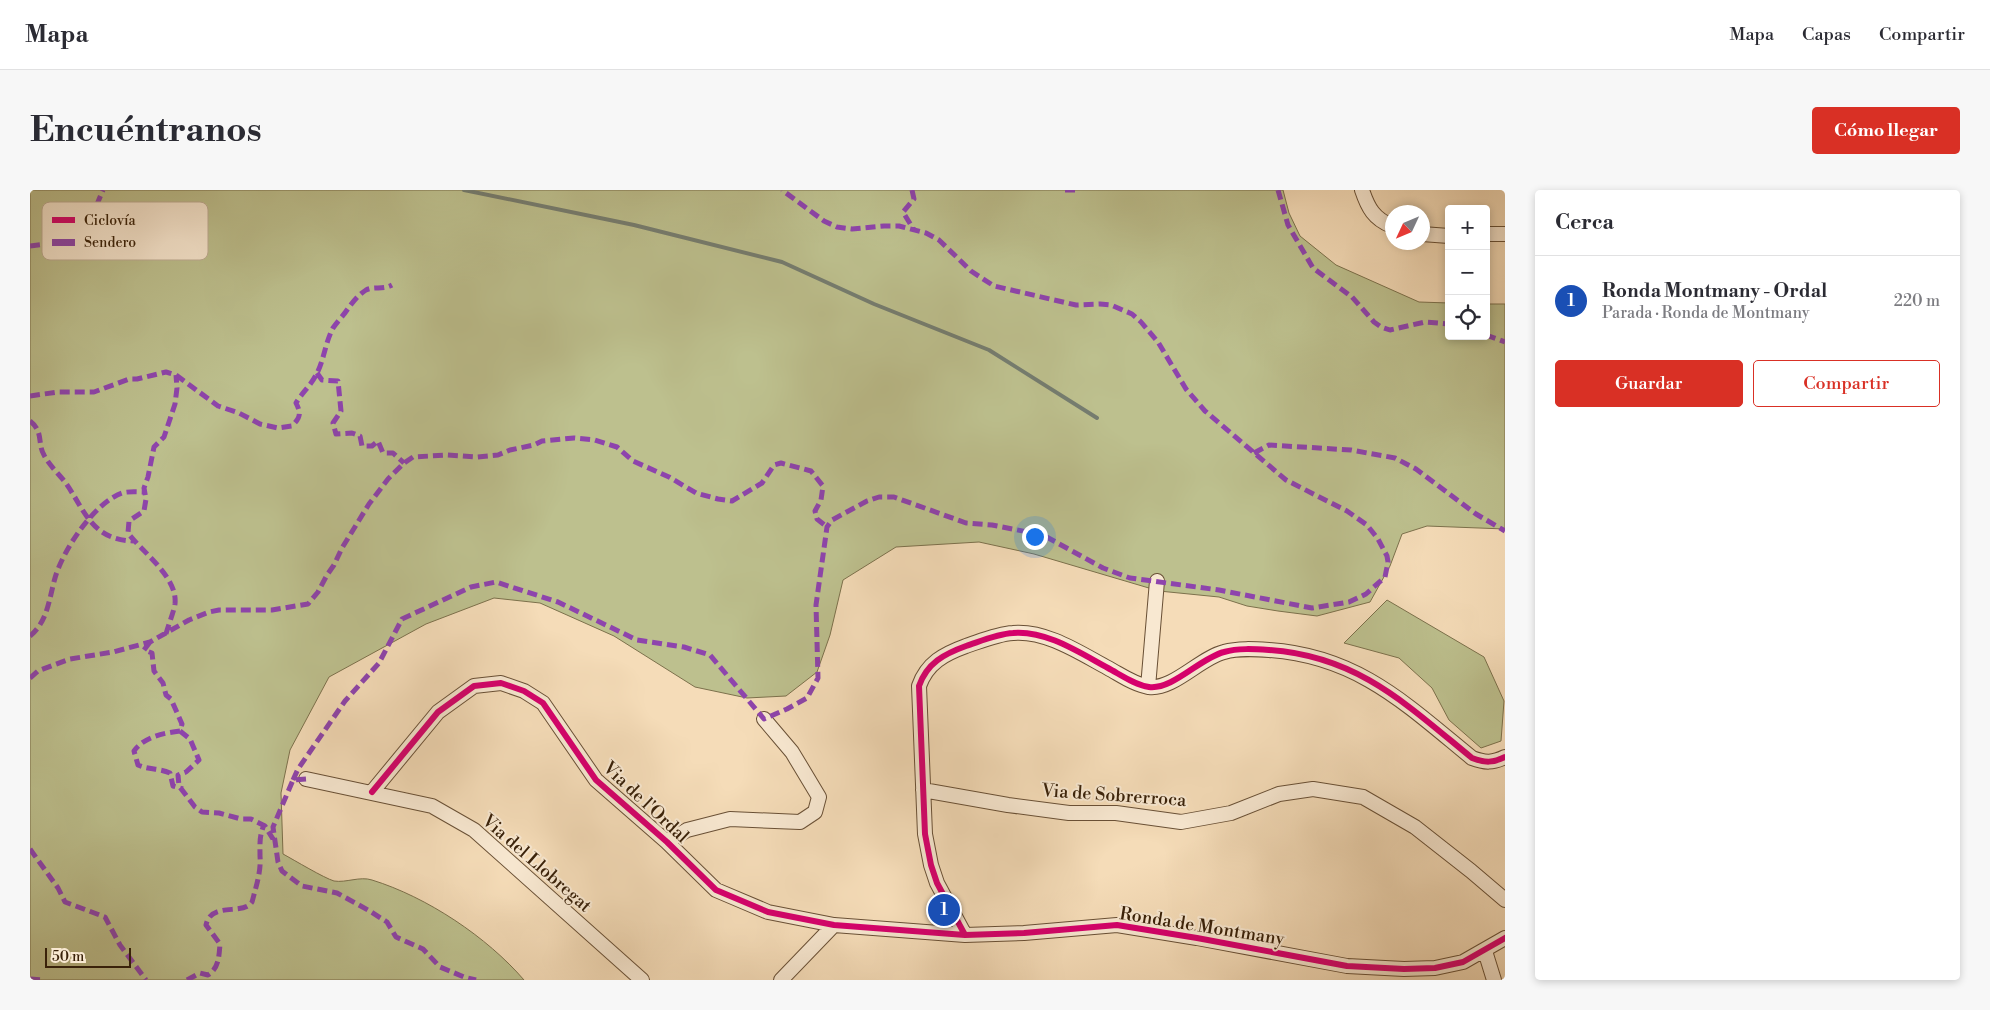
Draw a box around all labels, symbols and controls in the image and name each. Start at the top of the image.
text: Mapa [25,20,88,50]
text: Mapa [1730,23,1774,46]
text: Capas [1802,23,1851,46]
text: Compartir [1879,23,1965,46]
button: Cómo llegar [1812,107,1960,154]
text: Encuéntranos [30,109,262,152]
legend [42,202,208,260]
north arrow [1385,205,1430,250]
map controls [1445,205,1490,340]
button: + [1445,205,1490,250]
text: Cerca [1555,210,1614,236]
text: Ciclovía [84,212,137,230]
text: Sendero [84,234,136,252]
button: − [1445,250,1490,295]
text: Ronda Montmany - Ordal [1602,279,1827,303]
text: 1 [1567,291,1575,311]
text: 220 m [1894,291,1940,311]
button: locate [1445,295,1490,340]
text: Parada · Ronda de Montmany [1602,303,1810,323]
button: Guardar [1555,360,1743,407]
button: Compartir [1753,360,1940,407]
your location [1022,524,1048,550]
street label: Via de l'Ordal [597,756,694,849]
street label: Via de Sobrerroca [1040,779,1188,812]
street label: Via del Llobregat [476,809,597,918]
pin: 1 [928,891,960,929]
street label: Ronda de Montmany [1118,902,1286,951]
scale bar [45,945,131,968]
text: 50 m [52,948,84,966]

